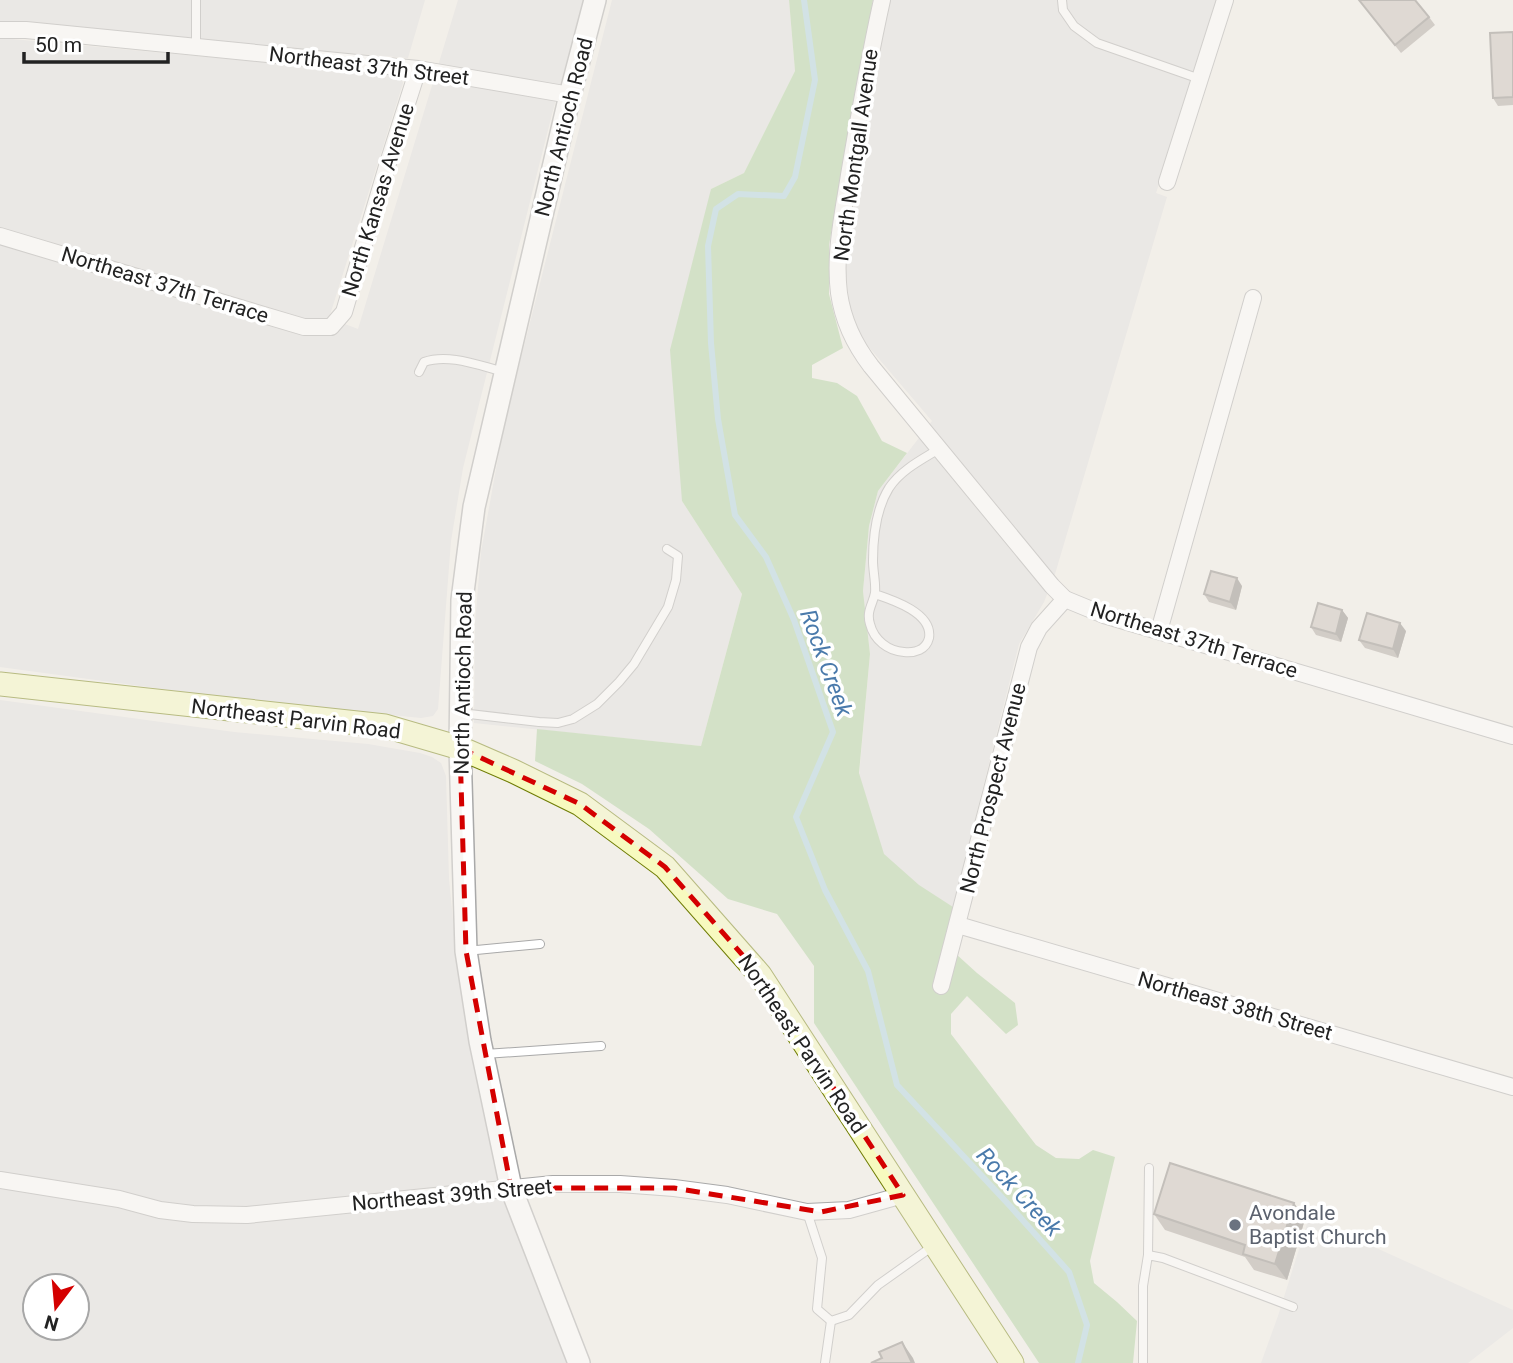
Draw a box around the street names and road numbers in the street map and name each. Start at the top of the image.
street label: North Antioch Road [530,35,598,219]
street label: Northeast 37th Street [268,42,470,90]
street label: North Montgall Avenue [829,47,883,263]
street label: North Kansas Avenue [337,100,419,300]
street label: Northeast 37th Terrace [59,242,271,328]
street label: North Antioch Road [449,591,477,775]
street label: Northeast 37th Terrace [1088,597,1300,683]
street label: North Prospect Avenue [955,680,1031,896]
street label: Northeast Parvin Road [190,694,402,744]
street label: Northeast Parvin Road [733,950,871,1138]
street label: Northeast 38th Street [1135,967,1335,1045]
street label: Northeast 39th Street [351,1174,553,1216]

